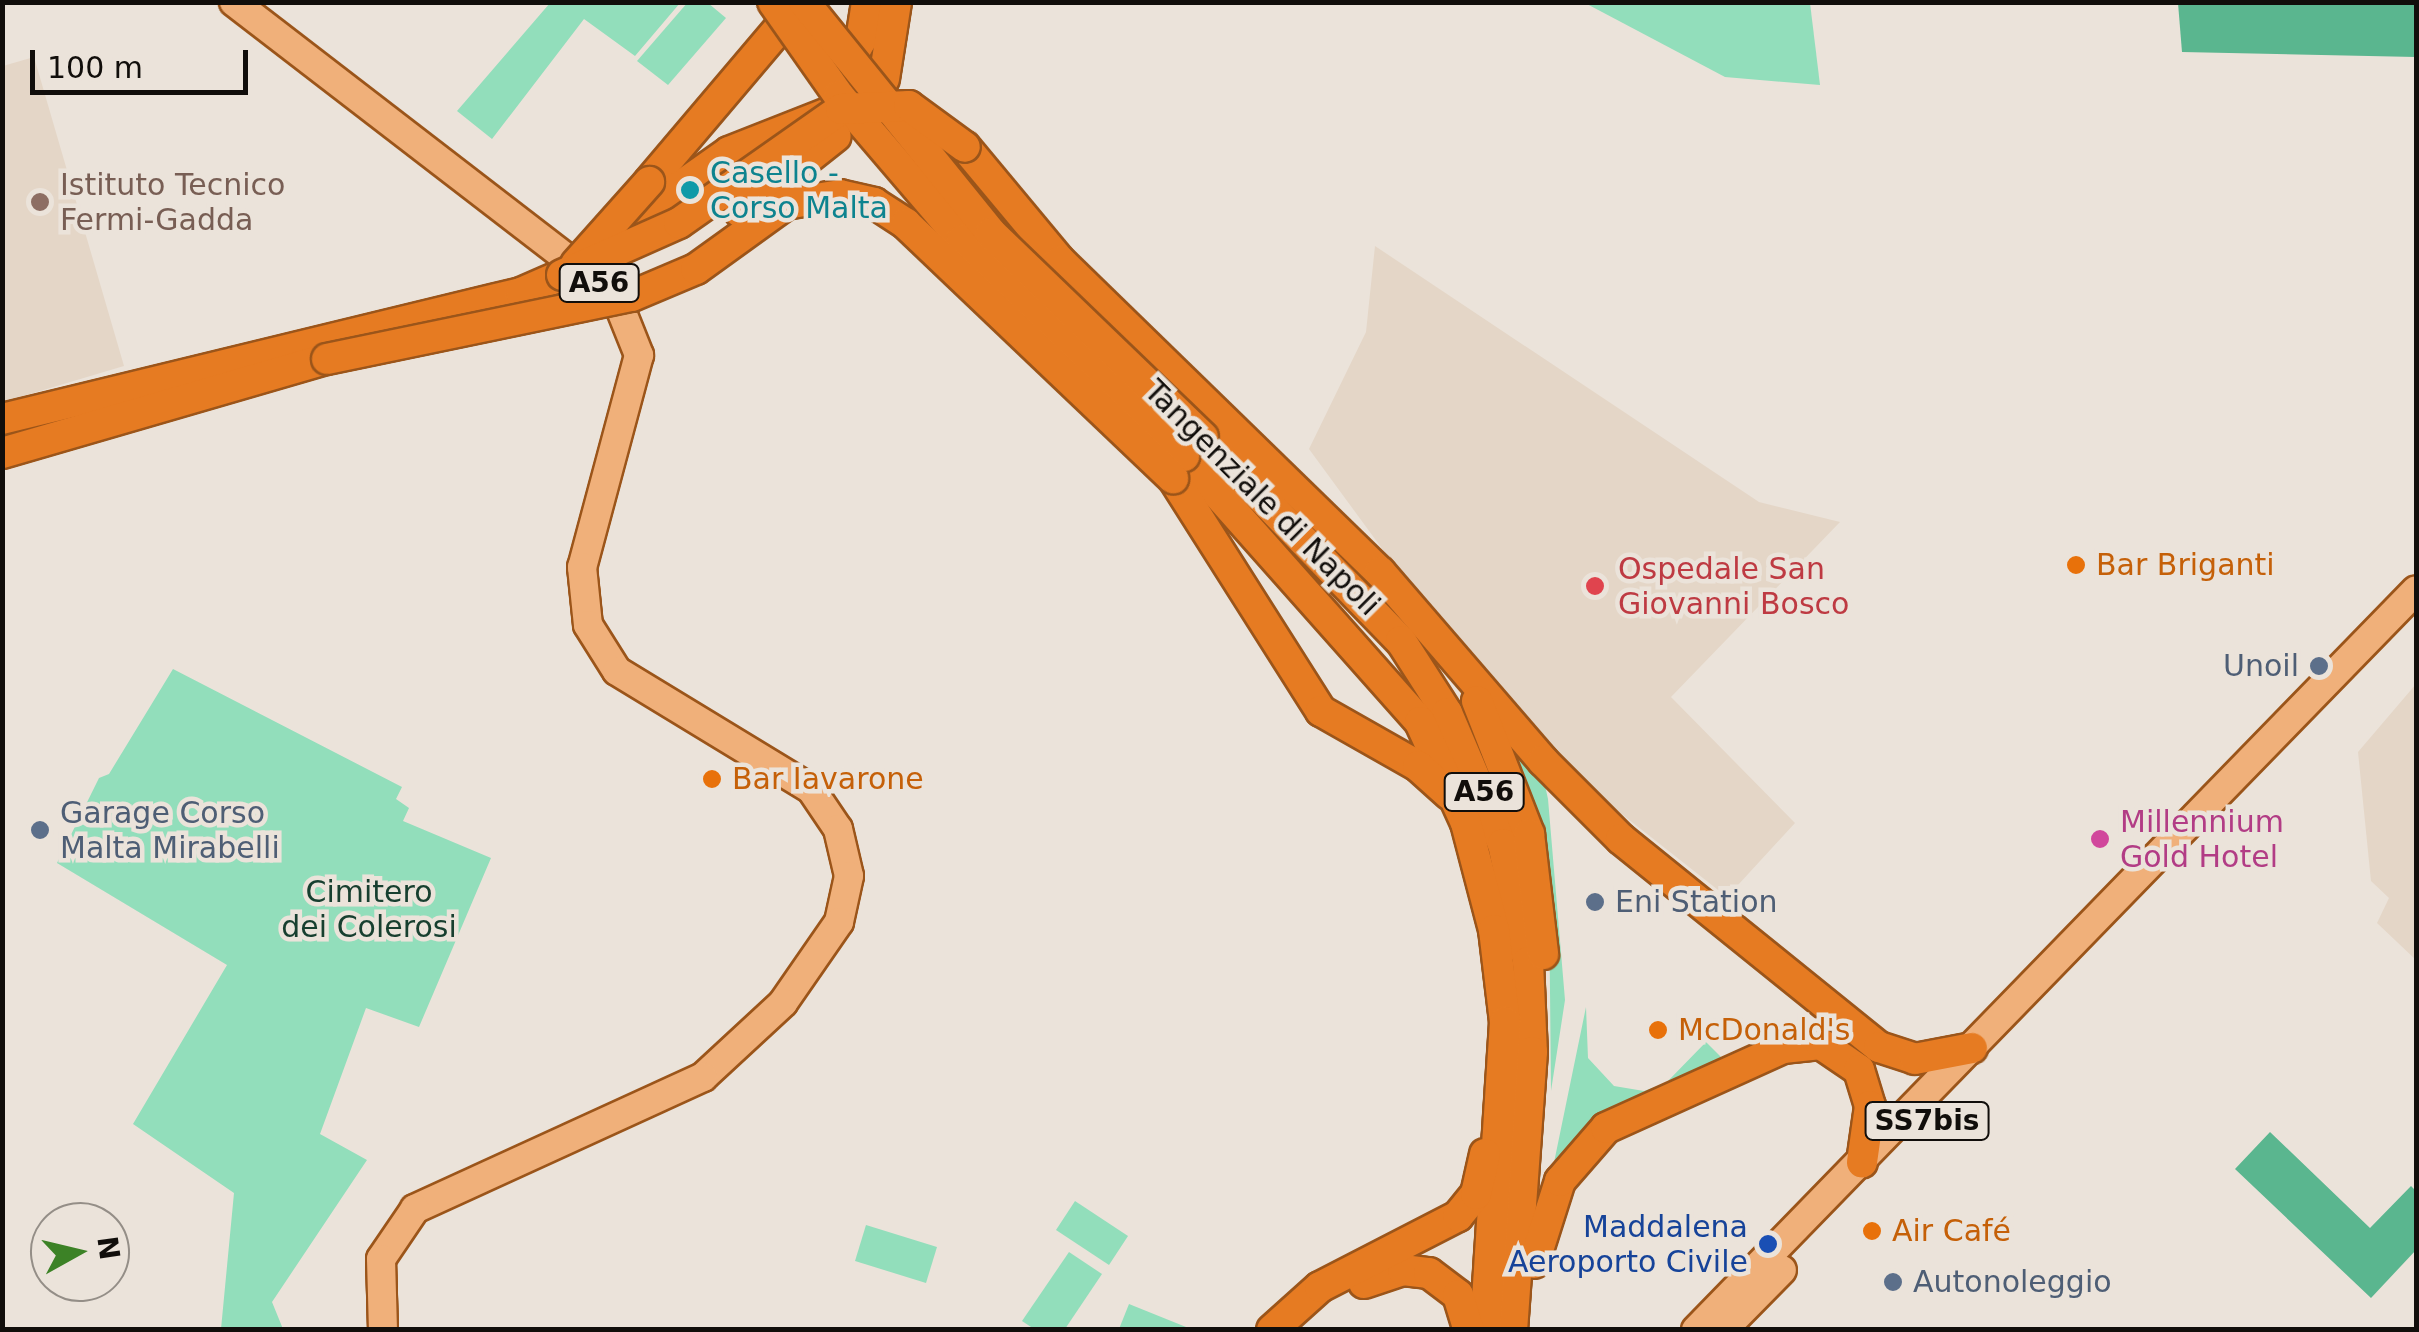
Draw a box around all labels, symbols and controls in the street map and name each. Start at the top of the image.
scale bar [35,30,252,92]
text: 100 m [47,50,143,85]
place label: Casello - Corso Malta [710,155,888,226]
place label: Istituto Tecnico Fermi-Gadda [60,167,285,238]
marker: Casello - Corso Malta [679,179,701,201]
marker: Istituto Tecnico Fermi-Gadda [29,191,51,213]
road number: A56 [556,260,642,306]
street label: Tangenziale di Napoli [1137,373,1387,623]
place label: Bar Briganti [2096,547,2275,583]
place label: Ospedale San Giovanni Bosco [1618,551,1849,622]
marker: Bar Briganti [2065,554,2087,576]
marker: Ospedale San Giovanni Bosco [1582,573,1608,599]
place label: Unoil [2223,648,2299,684]
marker: Unoil [2308,655,2330,677]
place label: Bar Iavarone [732,761,924,797]
marker: Bar Iavarone [701,768,723,790]
road number: A56 [1442,769,1526,815]
place label: Garage Corso Malta Mirabelli [60,795,280,866]
place label: Millennium Gold Hotel [2120,804,2284,874]
marker: Garage Corso Malta Mirabelli [29,819,51,841]
marker: Millennium Gold Hotel [2089,828,2111,850]
park label: Cimitero dei Colerosi [281,874,457,944]
place label: Eni Station [1615,884,1777,920]
marker: Eni Station [1584,891,1606,913]
place label: McDonald's [1678,1012,1850,1048]
marker: McDonald's [1647,1019,1669,1041]
road number: SS7bis [1864,1098,1990,1144]
north arrow [30,1202,130,1302]
place label: Maddalena Aeroporto Civile [1508,1209,1748,1280]
place label: Air Café [1892,1213,2011,1249]
marker: Air Café [1861,1220,1883,1242]
marker: Maddalena Aeroporto Civile [1757,1233,1779,1255]
text: N [90,1234,126,1262]
place label: Autonoleggio [1913,1264,2112,1300]
marker: Autonoleggio [1882,1271,1904,1293]

